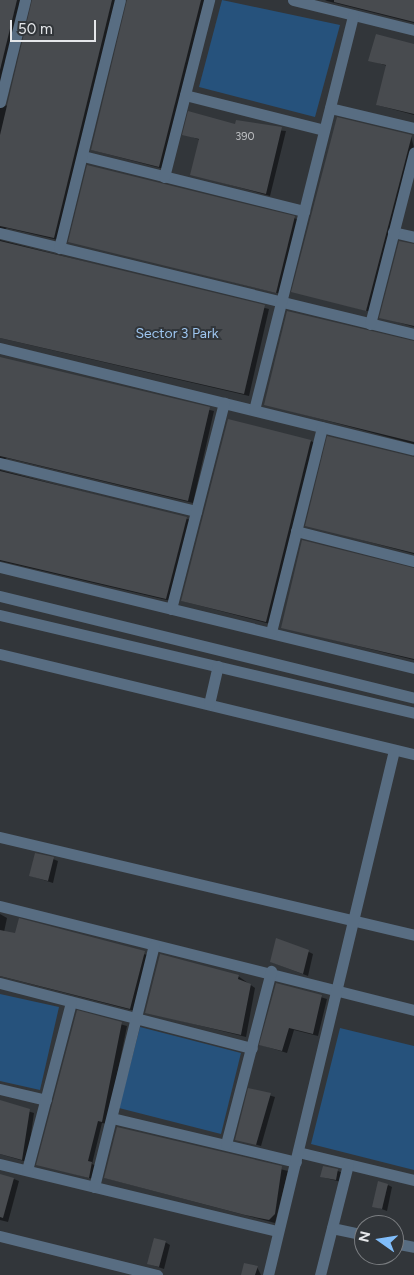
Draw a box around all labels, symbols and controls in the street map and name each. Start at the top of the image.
scale bar [12,10,99,42]
text: 50 m [18,20,53,38]
house number: 390 [235,130,255,144]
park label: Sector 3 Park [135,326,219,342]
north arrow [354,1215,404,1265]
text: N [355,1230,374,1244]

